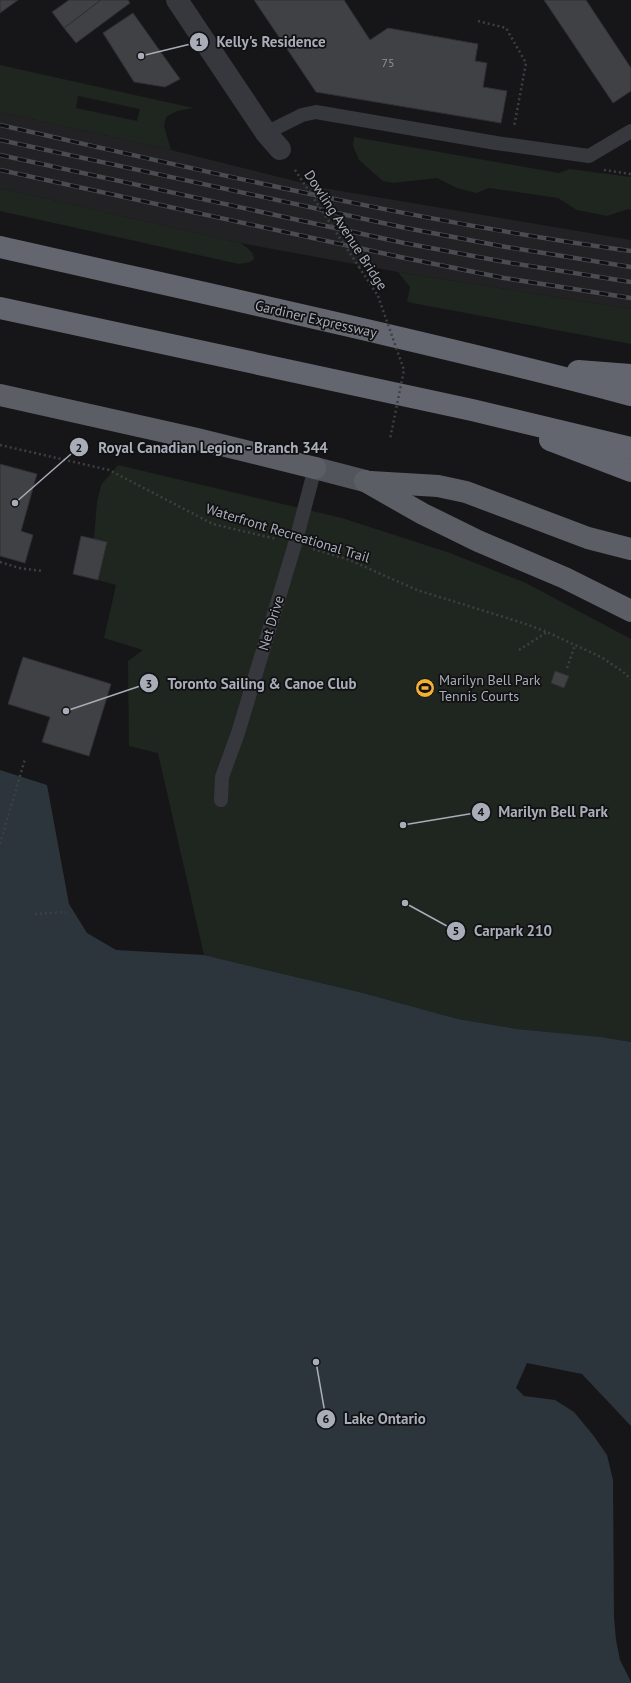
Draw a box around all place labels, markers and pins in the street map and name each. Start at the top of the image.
callout: Kelly's Residence [189,28,334,55]
callout: Royal Canadian Legion - Branch 344 [69,434,337,461]
callout: Toronto Sailing & Canoe Club [139,670,365,697]
place label: Marilyn Bell Park Tennis Courts [439,671,541,705]
sports icon: Marilyn Bell Park Tennis Courts [414,677,436,699]
callout: Marilyn Bell Park [471,799,616,826]
callout: Carpark 210 [446,918,560,945]
callout: Lake Ontario [316,1405,434,1432]

